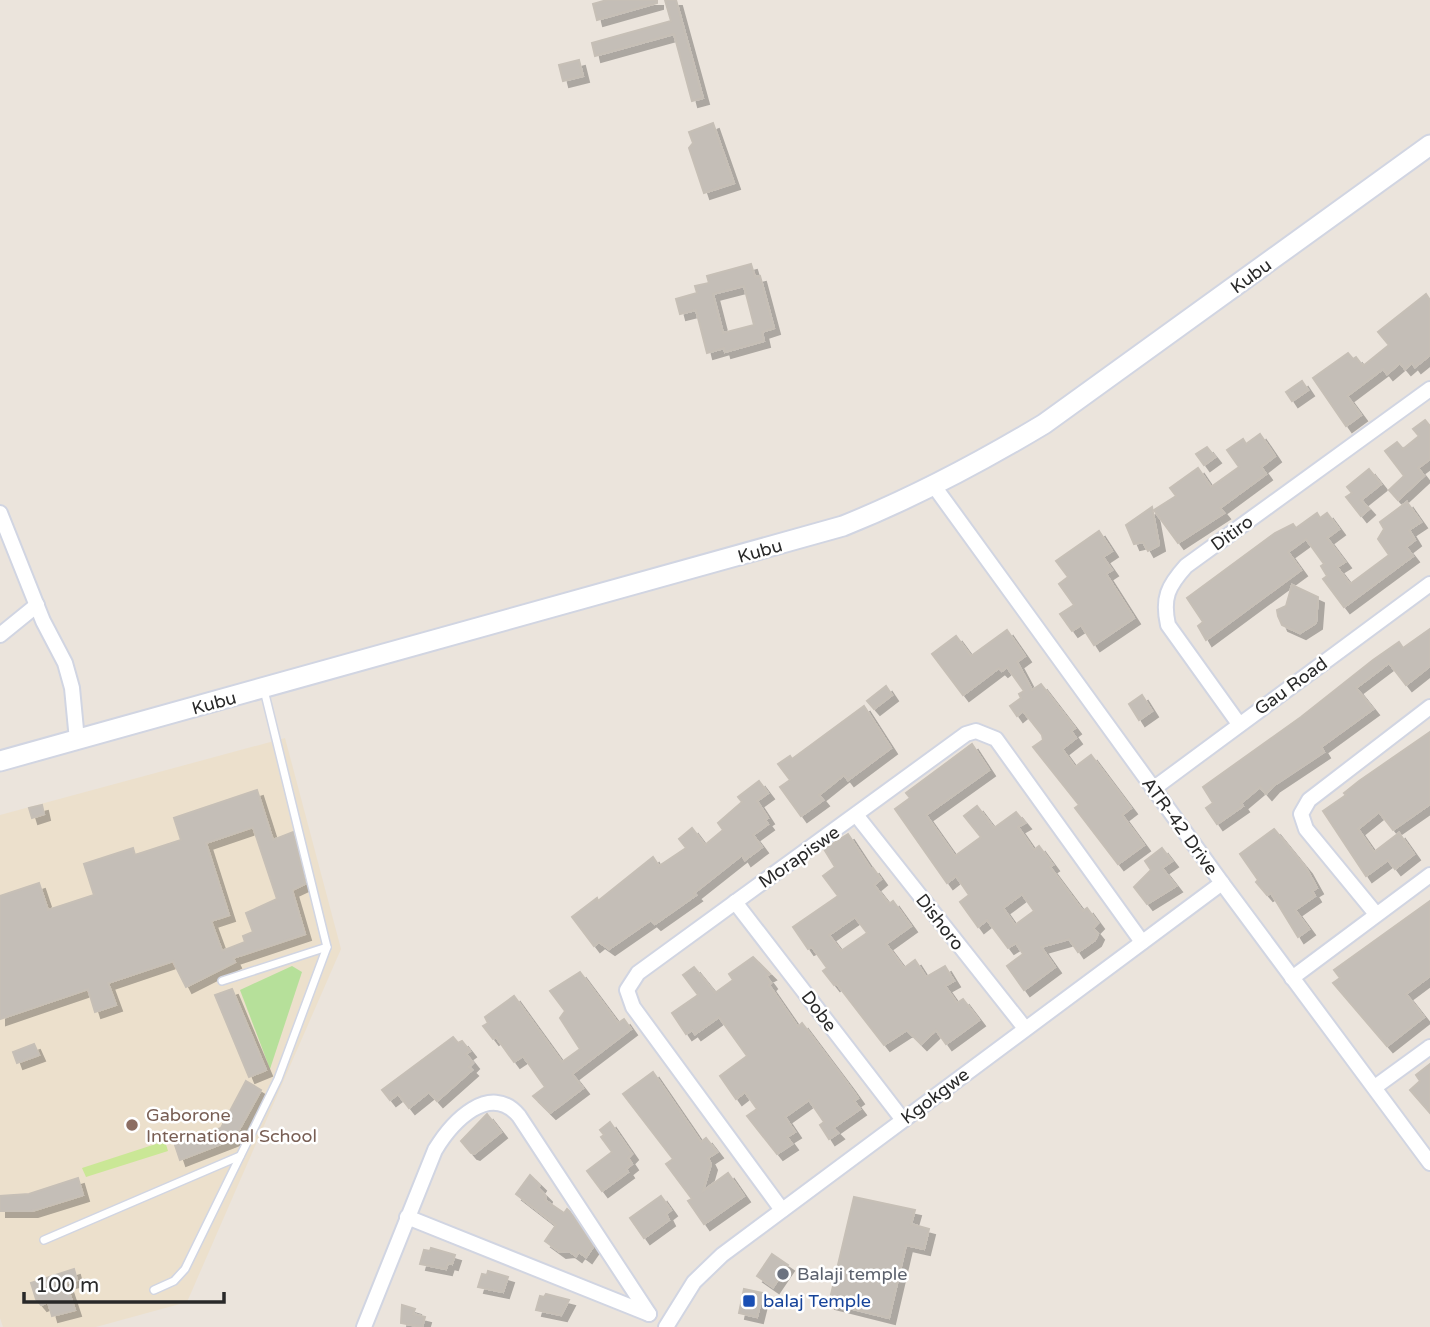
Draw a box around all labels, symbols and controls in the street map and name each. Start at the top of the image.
street label: Kubu [1226,254,1276,298]
street label: Ditiro [1207,510,1257,556]
street label: Kubu [735,534,785,568]
street label: Gau Road [1250,652,1332,720]
street label: Kubu [189,687,239,719]
street label: ATR-42 Drive [1137,773,1223,879]
street label: Morapiswe [754,821,844,893]
street label: Dishoro [911,889,969,955]
street label: Dobe [796,986,842,1036]
street label: Kgokgwe [897,1063,973,1129]
place label: Gaborone International School [146,1104,317,1147]
marker: Gaborone International School [124,1117,140,1133]
scale bar [24,1260,224,1304]
place label: Balaji temple [797,1263,907,1285]
marker: Balaji temple [775,1266,791,1282]
text: 100 m [35,1273,99,1298]
place label: balaj Temple [763,1290,871,1312]
marker: balaj Temple [741,1293,757,1309]

